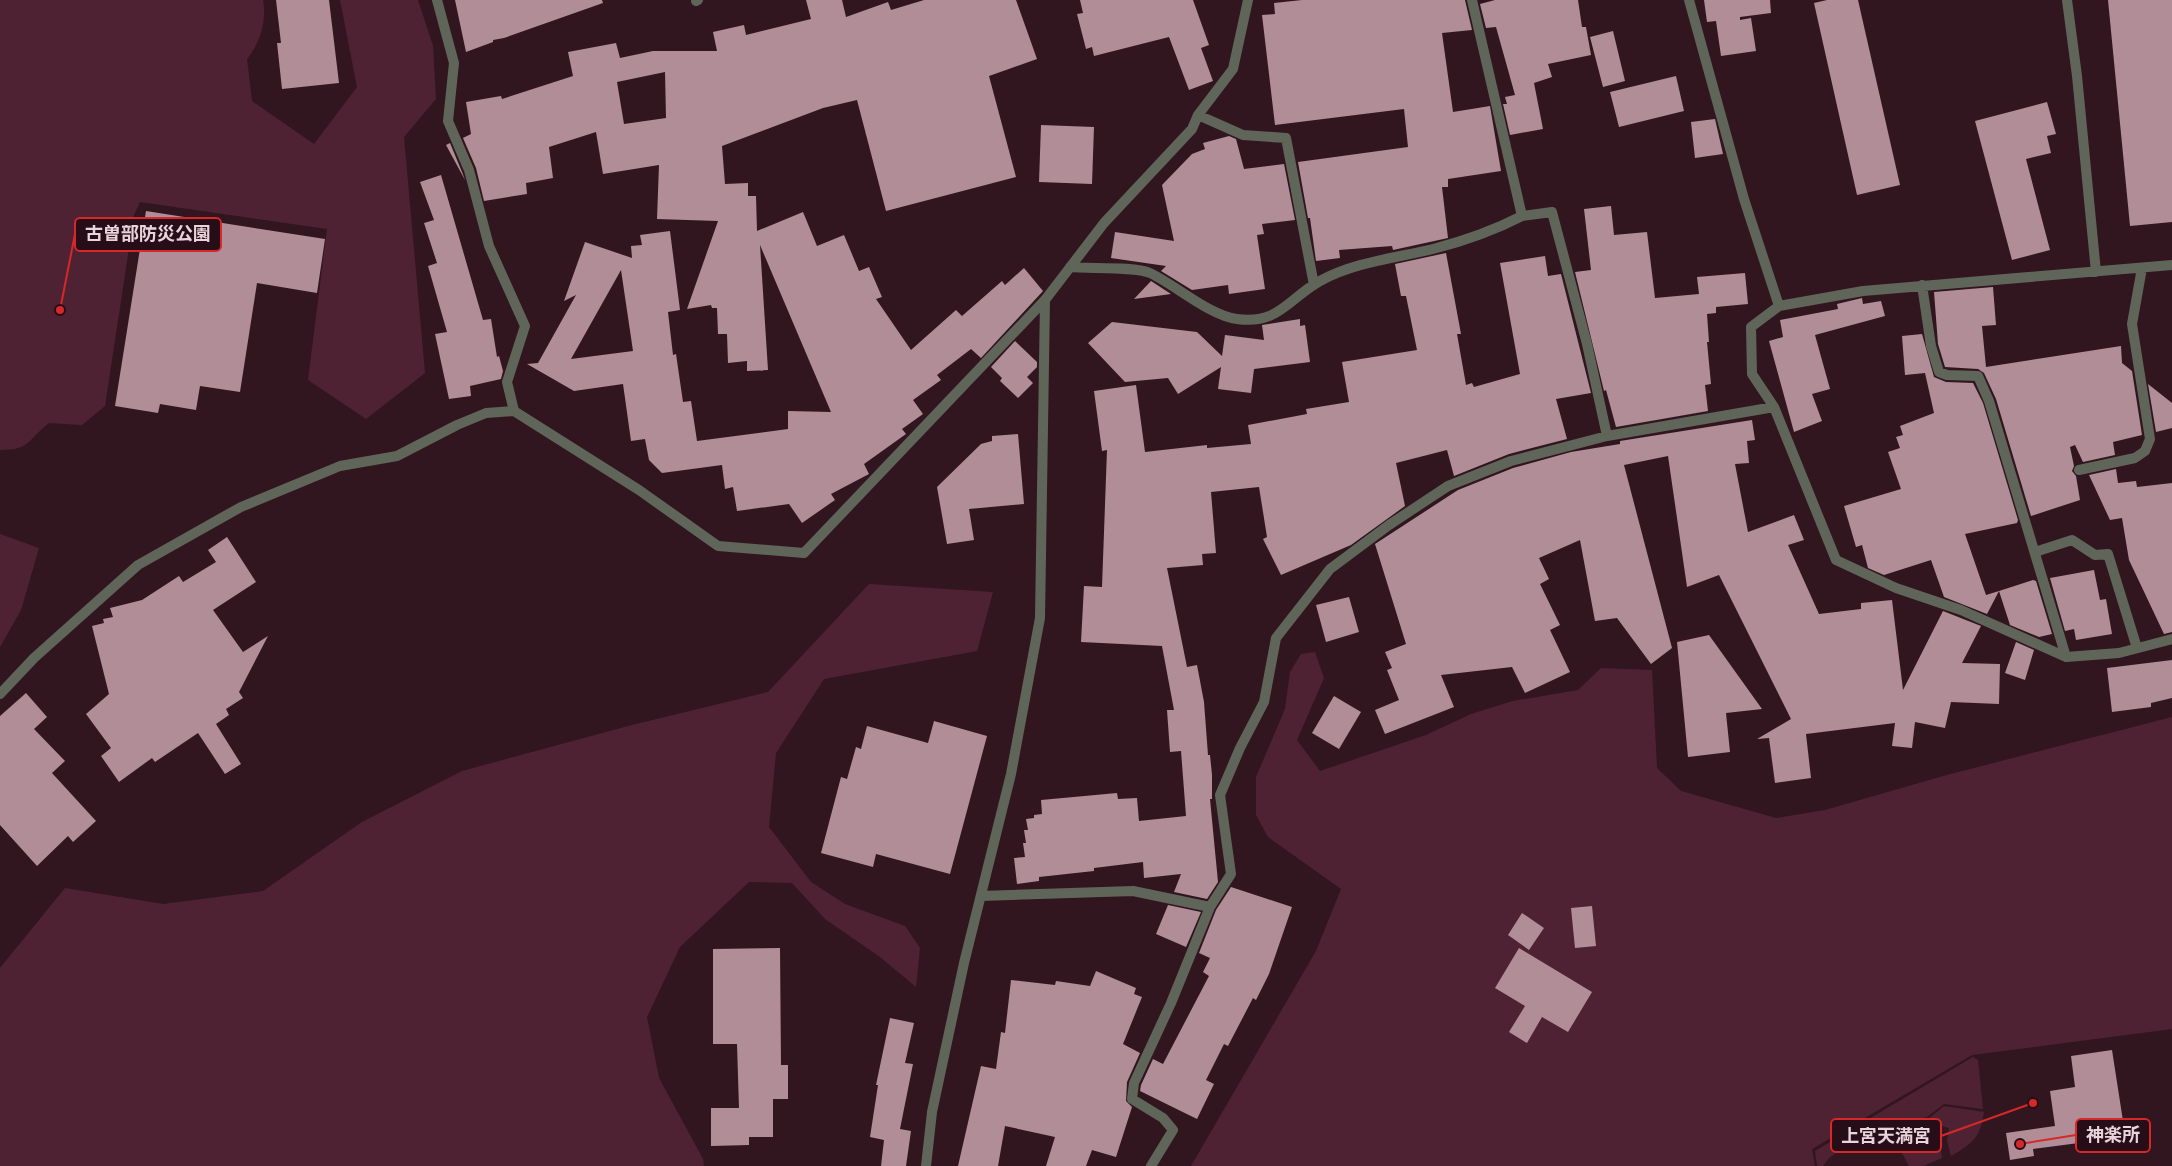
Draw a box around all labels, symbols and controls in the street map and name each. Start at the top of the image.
callout: 古曽部防災公園 [75,218,221,251]
text: 古曽部防災公園 [85,223,211,244]
callout: 上宮天満宮 [1831,1119,1941,1152]
callout: 神楽所 [2076,1119,2150,1152]
text: 神楽所 [2086,1124,2140,1145]
text: 上宮天満宮 [1841,1125,1931,1146]

